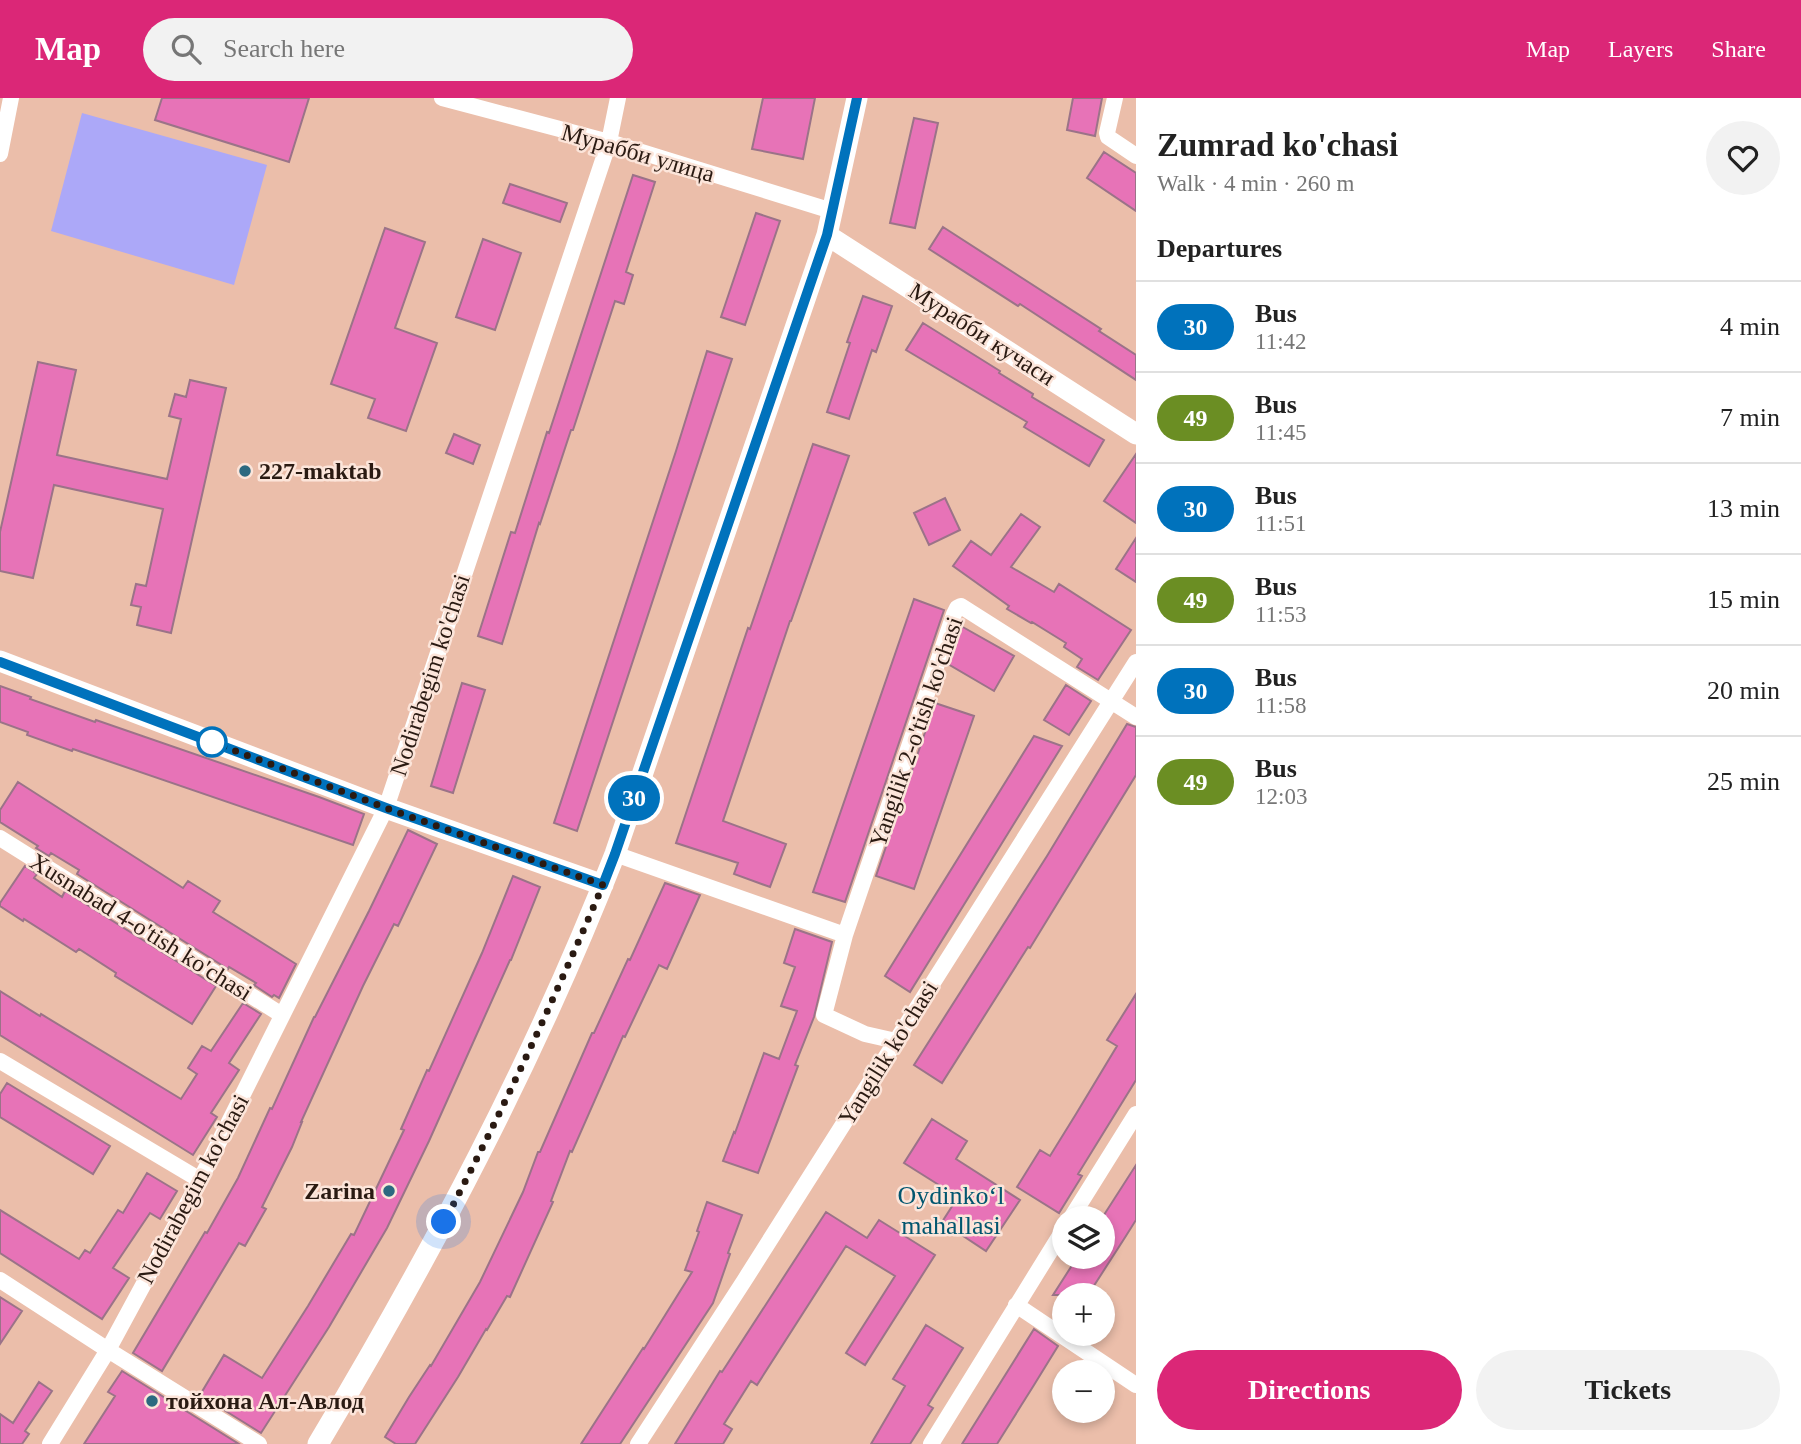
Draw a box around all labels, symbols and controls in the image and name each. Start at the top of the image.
search box [143,18,633,81]
icon: search [167,30,205,68]
text: Map [35,31,101,67]
text: Search here [223,34,345,63]
text: Map [1526,36,1570,62]
text: Layers [1608,36,1673,62]
text: Share [1711,36,1766,62]
street label: Мурабби улица [559,119,718,187]
button: heart [1706,121,1780,195]
text: Zumrad ko'chasi [1157,127,1398,163]
text: Walk · 4 min · 260 m [1157,171,1354,196]
text: Departures [1157,234,1282,263]
street label: Мурабби кучаси [904,277,1060,391]
text: Bus [1255,299,1297,328]
text: 4 min [1720,312,1780,341]
text: 30 [1184,314,1208,340]
text: 11:42 [1255,329,1307,354]
text: Bus [1255,390,1297,419]
text: 7 min [1720,403,1780,432]
text: 49 [1184,405,1208,431]
text: 11:45 [1255,420,1307,445]
place label: 227-maktab [259,458,382,484]
marker: 227-maktab [237,463,253,479]
text: Bus [1255,481,1297,510]
text: 13 min [1707,494,1780,523]
text: 30 [1184,496,1208,522]
text: 11:51 [1255,511,1307,536]
street label: Nodirabegim ko'chasi [385,571,475,779]
text: Bus [1255,572,1297,601]
text: 15 min [1707,585,1780,614]
text: 49 [1184,587,1208,613]
text: 11:53 [1255,602,1307,627]
street label: Yangilik 2-o'tish ko'chasi [864,613,968,851]
text: Bus [1255,663,1297,692]
text: 20 min [1707,676,1780,705]
text: 30 [1184,678,1208,704]
text: 11:58 [1255,693,1307,718]
unlabelled marker [197,727,227,757]
text: Bus [1255,754,1297,783]
text: 25 min [1707,767,1780,796]
text: 49 [1184,769,1208,795]
line badge: 30 [602,775,666,821]
text: 12:03 [1255,784,1307,809]
text: 30 [622,785,646,811]
street label: Xusnabad 4-o'tish ko'chasi [25,848,257,1006]
street label: Yangilik ko'chasi [833,976,943,1130]
street label: Nodirabegim ko'chasi [132,1090,254,1288]
place label: Zarina [304,1178,375,1204]
district label: Oydinkoʻl mahallasi [898,1181,1004,1240]
marker: Zarina [381,1183,397,1199]
your location [426,1204,461,1239]
map controls [1052,1206,1115,1423]
button: layers [1052,1206,1115,1269]
button: + [1052,1283,1115,1346]
button: Directions [1157,1350,1462,1430]
button: Tickets [1476,1350,1780,1430]
button: − [1052,1360,1115,1423]
place label: тойхона Ал-Авлод [166,1388,364,1414]
marker: тойхона Ал-Авлод [144,1393,160,1409]

